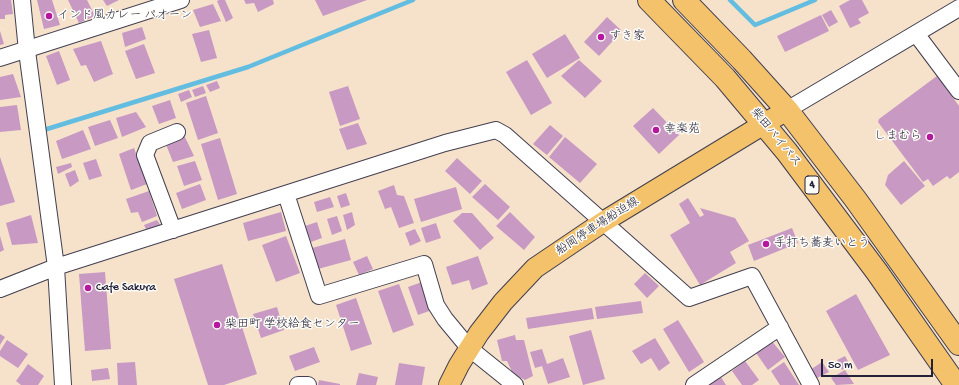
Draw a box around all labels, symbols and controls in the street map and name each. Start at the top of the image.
place label: インド風カレー パオーン [57,9,192,23]
marker: インド風カレー パオーン [44,11,54,21]
place label: すき家 [609,30,645,44]
marker: すき家 [596,32,606,42]
street label: 柴田バイパス [747,105,803,171]
place label: 幸楽苑 [664,123,700,137]
marker: 幸楽苑 [651,125,661,135]
place label: しまむら [874,130,922,144]
marker: しまむら [925,132,935,142]
road number: 4 [805,176,819,194]
street label: 船岡停車場船迫線 [554,195,642,259]
place label: 手打ち蕎麦いとう [774,237,870,251]
marker: 手打ち蕎麦いとう [761,239,771,249]
place label: Cafe Sakura [96,281,156,295]
marker: Cafe Sakura [83,283,93,293]
place label: 柴田町 学校給食センター [225,318,360,332]
marker: 柴田町 学校給食センター [212,320,222,330]
scale bar [823,351,935,377]
text: 50 m [828,359,853,373]

